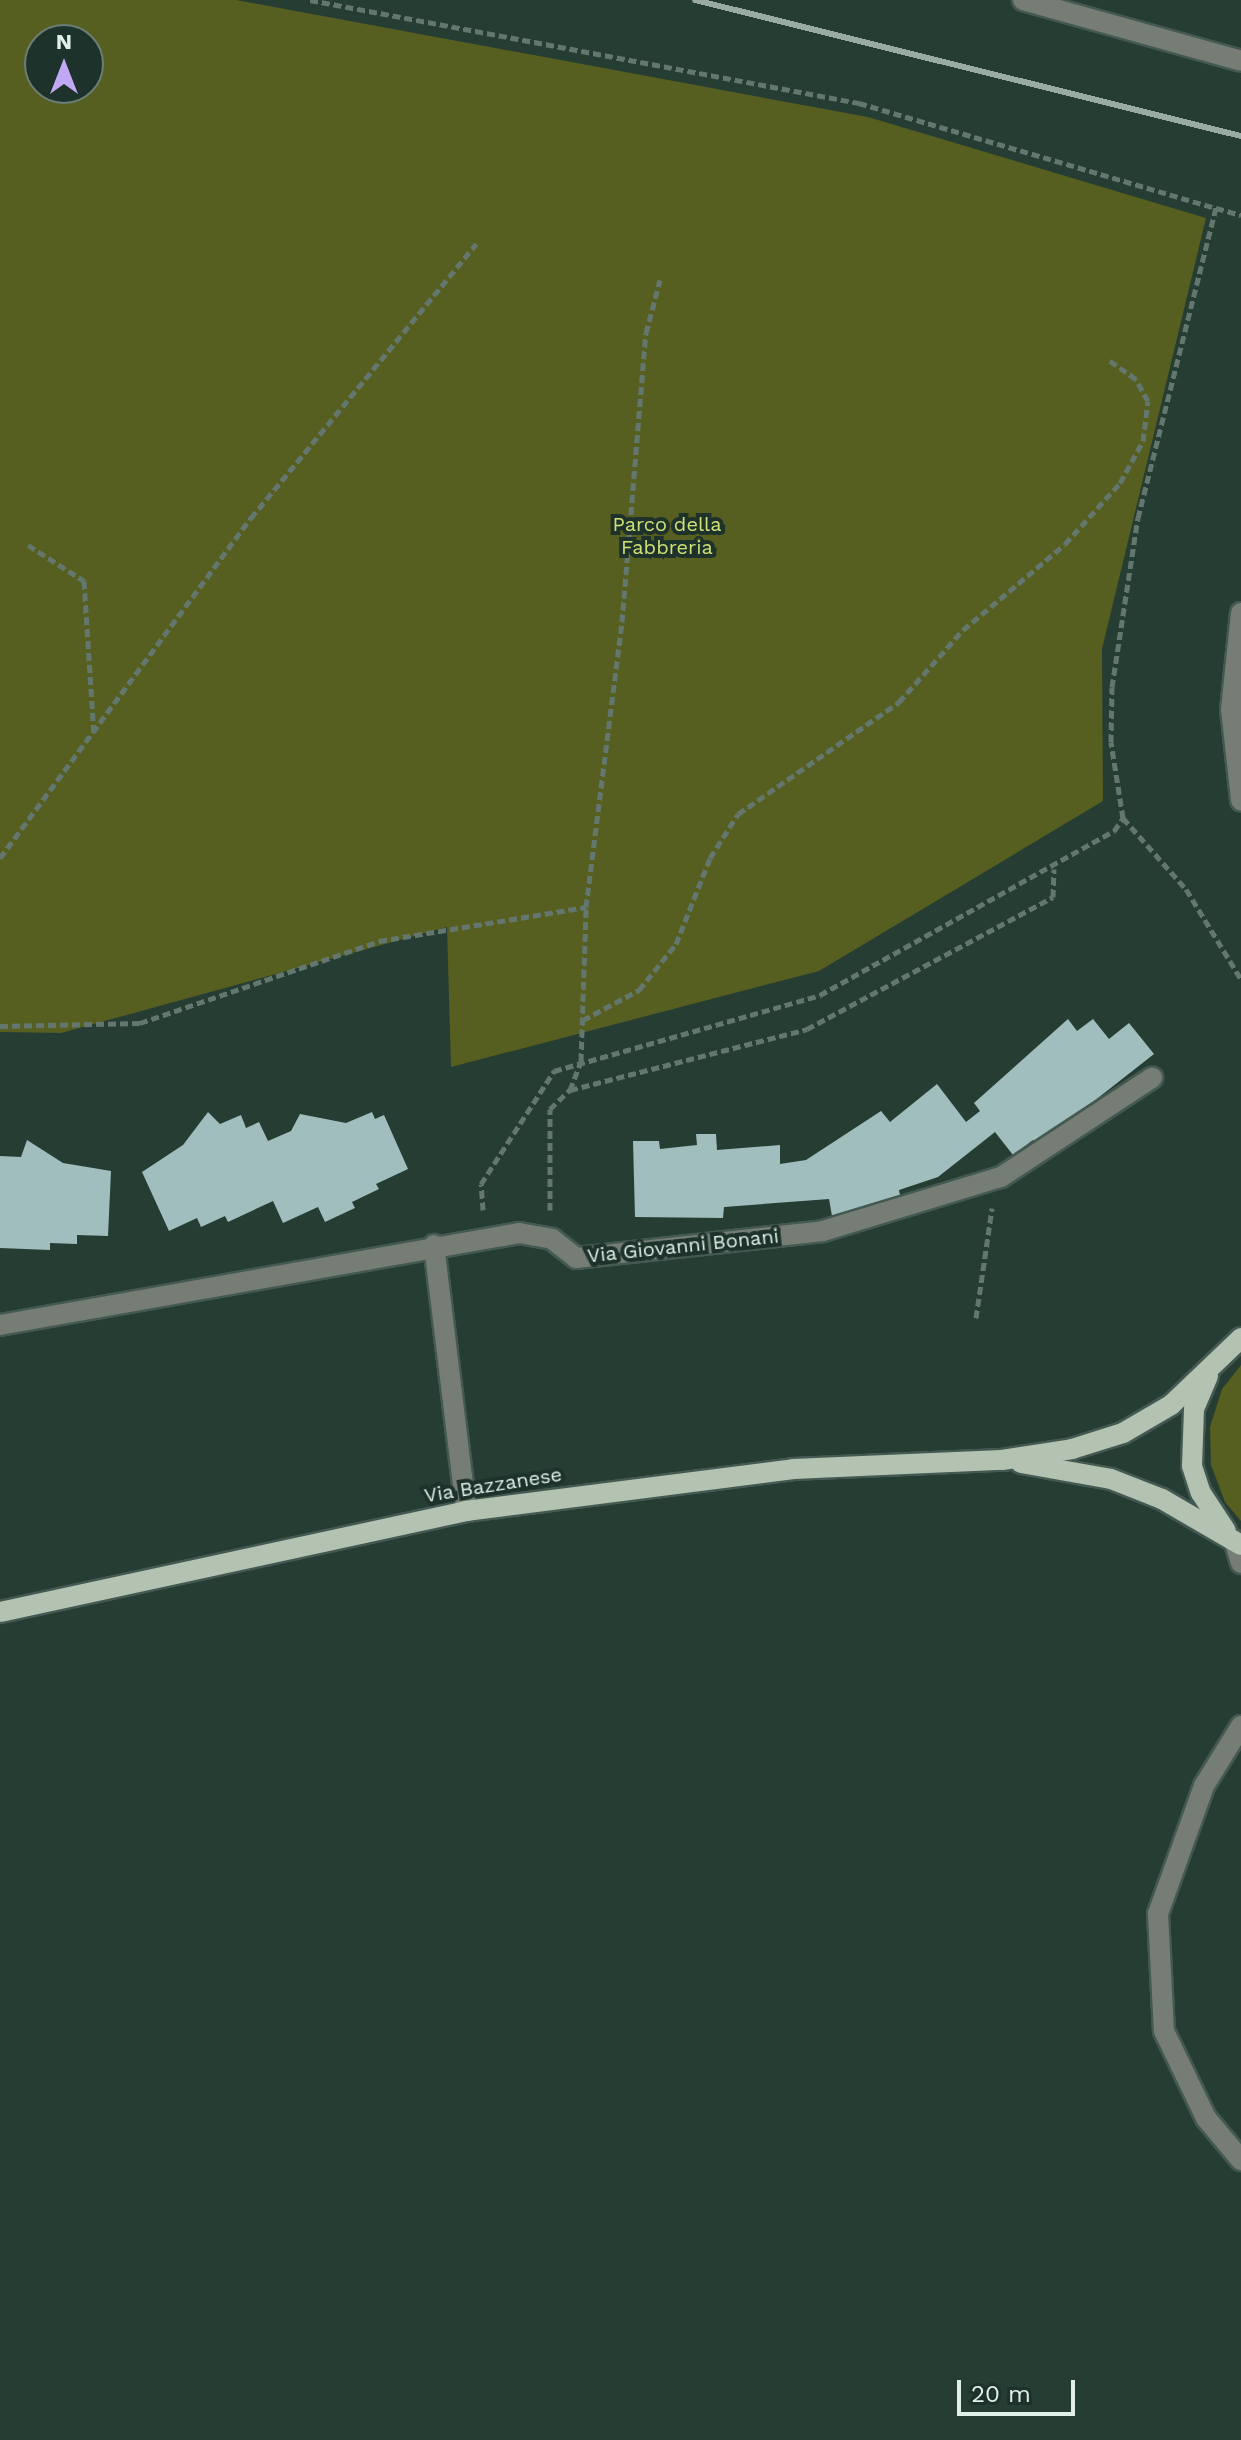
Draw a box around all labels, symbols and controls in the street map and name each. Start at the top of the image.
north arrow [24,24,104,104]
text: N [56,29,72,54]
park label: Parco della Fabbreria [612,512,722,559]
street label: Via Giovanni Bonani [586,1224,780,1268]
street label: Via Bazzanese [422,1462,564,1508]
scale bar [961,2364,1079,2414]
text: 20 m [971,2380,1031,2408]

